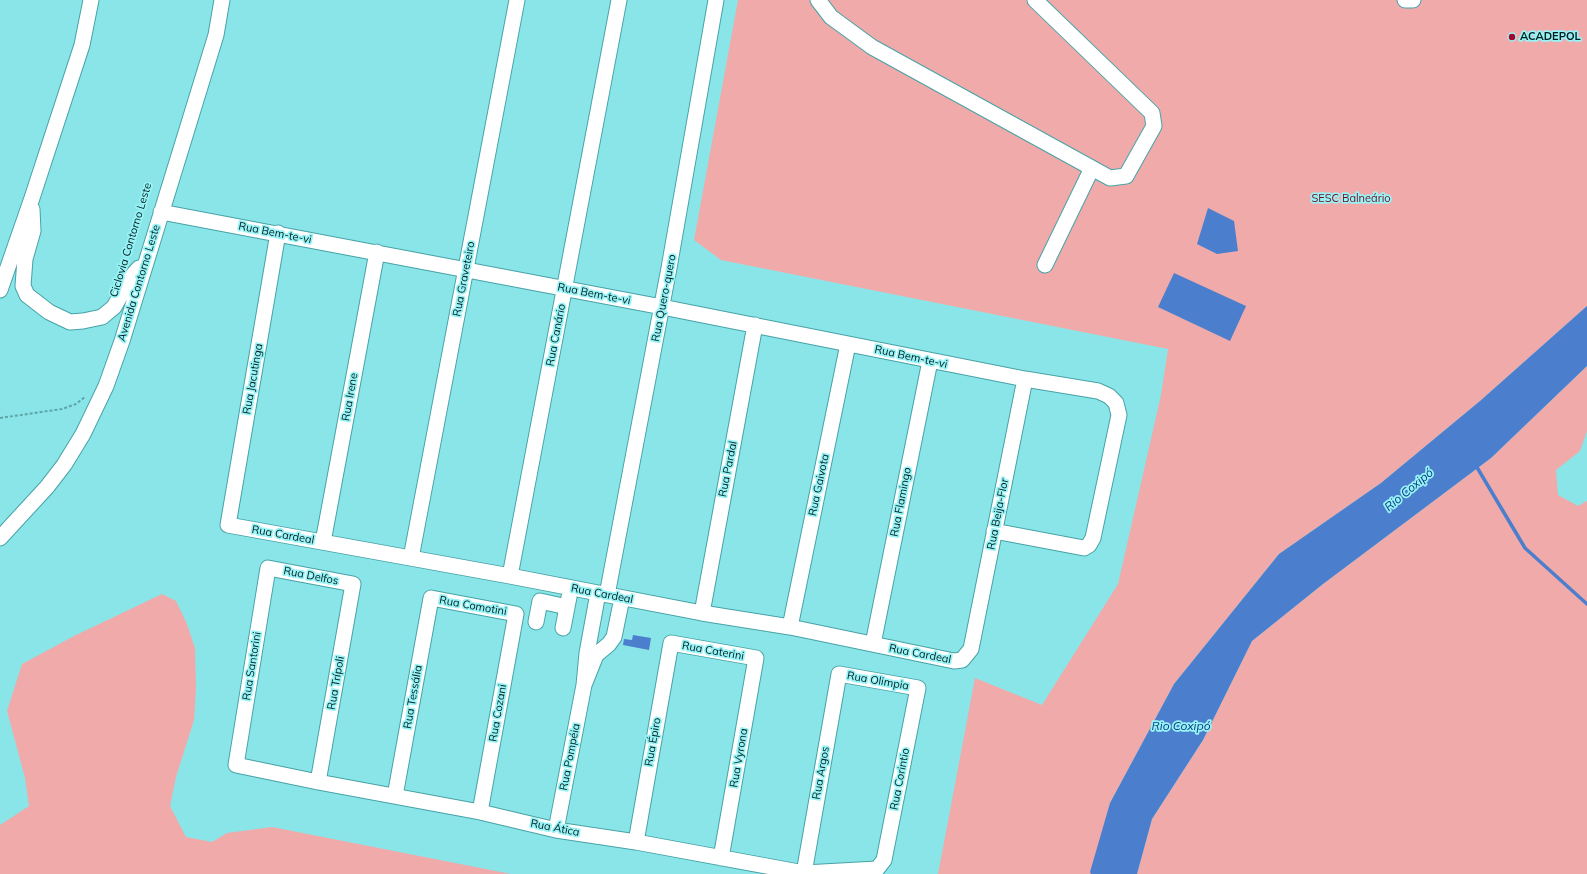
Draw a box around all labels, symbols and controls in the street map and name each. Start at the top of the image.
place label: ACADEPOL [1520,30,1581,44]
marker: ACADEPOL [1507,32,1517,42]
street label: Ciclovia Contorno Leste [107,181,155,299]
park label: SESC Balneário [1311,192,1391,206]
street label: Rua Bem-te-vi [237,219,313,247]
street label: Avenida Contorno Leste [115,223,163,343]
street label: Rua Graveteiro [450,240,478,318]
street label: Rua Quero-quero [649,253,679,343]
street label: Rua Bem-te-vi [556,280,632,308]
street label: Rua Canário [543,303,569,367]
street label: Rua Jacutinga [240,343,266,415]
street label: Rua Bem-te-vi [873,343,949,371]
street label: Rua Irene [339,372,361,422]
street label: Rua Pardal [716,440,740,498]
street label: Rua Gaivota [806,453,832,517]
street label: Rua Flamingo [888,466,914,538]
water label: Rio Coxipó [1382,466,1436,514]
street label: Rua Beija-Flor [985,477,1011,551]
street label: Rua Cardeal [251,523,315,547]
street label: Rua Delfos [282,564,340,588]
street label: Rua Cardeal [570,582,634,606]
street label: Rua Comotini [438,594,508,618]
street label: Rua Santorini [240,631,264,701]
street label: Rua Caterini [681,639,745,663]
street label: Rua Cardeal [888,642,952,666]
street label: Rua Trípoli [325,655,347,711]
street label: Rua Tessália [401,664,425,730]
street label: Rua Olimpia [846,669,910,693]
street label: Rua Cozani [486,683,510,743]
street label: Rua Épiro [642,717,664,767]
water label: Rio Coxipó [1152,719,1210,733]
street label: Rua Pompéia [557,722,583,792]
street label: Rua Vyrona [727,727,751,789]
street label: Rua Argos [810,745,832,801]
street label: Rua Corintio [888,747,912,811]
street label: Rua Ática [529,817,581,839]

